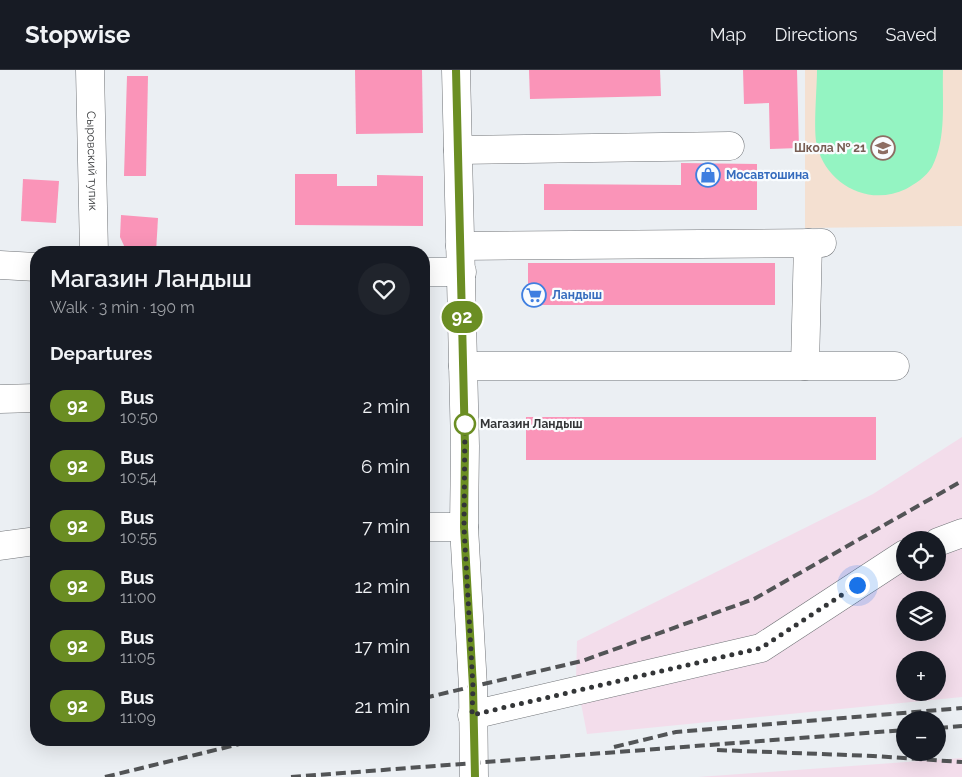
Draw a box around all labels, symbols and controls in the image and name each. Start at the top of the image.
text: Stopwise [25,20,130,49]
text: Map [710,24,746,45]
text: Directions [774,24,858,45]
text: Saved [886,24,937,45]
street label: Сыровский тупик [84,111,100,211]
school or university icon: Школа № 21 [870,135,896,161]
place label: Школа № 21 [794,141,866,155]
shop icon: Мосавтошина [695,162,721,188]
place label: Мосавтошина [726,168,809,182]
button: heart [358,263,410,315]
text: Магазин Ландыш [50,264,252,293]
supermarket icon: Ландыш [521,282,547,308]
place label: Ландыш [552,288,602,302]
text: Walk · 3 min · 190 m [50,298,195,317]
line badge: 92 [440,301,484,333]
text: 92 [452,306,472,327]
text: Departures [50,342,152,364]
text: Bus [120,386,154,408]
text: 92 [67,395,88,416]
text: 2 min [363,395,410,417]
text: 10:50 [120,408,158,427]
marker: Магазин Ландыш [454,413,476,435]
place label: Магазин Ландыш [480,417,583,431]
text: Bus [120,446,154,468]
text: 92 [67,455,88,476]
text: 6 min [361,455,410,477]
text: 10:54 [120,468,157,487]
text: Bus [120,506,154,528]
text: 92 [67,515,88,536]
text: 7 min [362,515,410,537]
text: 10:55 [120,528,157,547]
map controls [896,531,946,761]
button: locate [896,531,946,581]
text: Bus [120,566,154,588]
your location [845,573,870,598]
text: 92 [67,575,88,596]
text: 12 min [354,575,410,597]
text: 11:00 [120,588,156,607]
button: layers [896,591,946,641]
text: Bus [120,626,154,648]
text: 92 [67,635,88,656]
text: 17 min [354,635,410,657]
text: 11:05 [120,648,155,667]
button: + [896,651,946,701]
text: Bus [120,686,154,708]
text: 92 [67,695,88,716]
text: 21 min [354,695,410,717]
text: 11:09 [120,708,156,727]
button: − [896,711,946,761]

